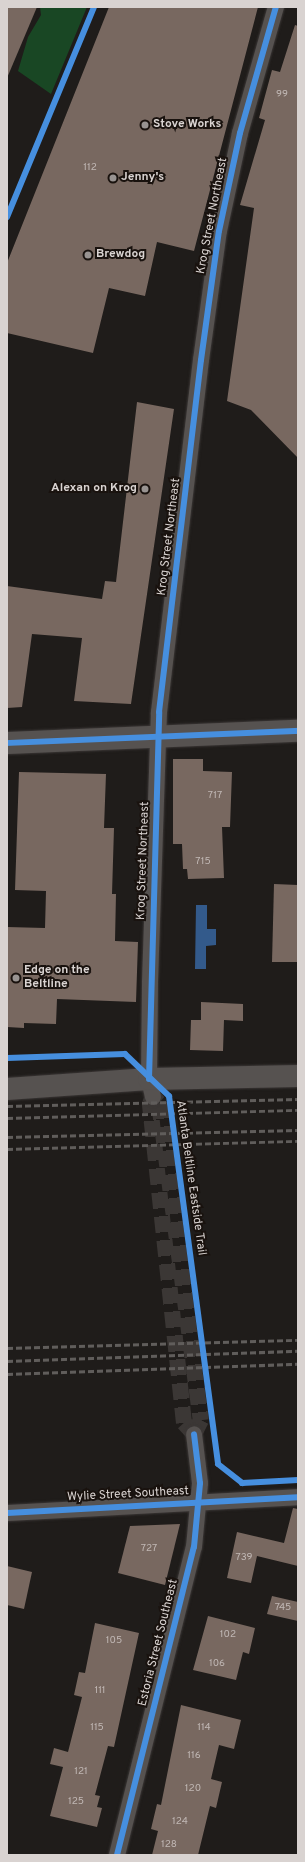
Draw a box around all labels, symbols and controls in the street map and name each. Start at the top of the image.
house number: 99 [276,89,288,101]
place label: Stove Works [153,118,221,132]
marker: Stove Works [140,120,150,130]
street label: Krog Street Northeast [195,156,231,276]
house number: 112 [83,162,97,174]
place label: Jenny's [121,171,164,185]
marker: Jenny's [108,173,118,183]
place label: Brewdog [96,248,145,262]
marker: Brewdog [83,250,93,260]
street label: Krog Street Northeast [156,477,184,597]
place label: Alexan on Krog [51,482,137,496]
marker: Alexan on Krog [140,484,150,494]
house number: 717 [208,790,222,802]
street label: Krog Street Northeast [135,801,153,921]
house number: 715 [195,856,211,868]
place label: Edge on the Beltline [24,964,90,992]
marker: Edge on the Beltline [11,973,21,983]
street label: Atlanta Beltline Eastside Trail [172,1099,208,1257]
street label: Wylie Street Southeast [67,1485,189,1505]
house number: 727 [141,1543,157,1555]
house number: 739 [236,1552,252,1564]
street label: Estoria Street Southeast [136,1578,182,1708]
house number: 745 [275,1602,291,1614]
house number: 102 [220,1629,236,1641]
house number: 105 [106,1635,122,1647]
house number: 106 [209,1658,225,1670]
house number: 111 [94,1685,106,1697]
house number: 115 [90,1722,104,1734]
house number: 114 [197,1722,211,1734]
house number: 116 [187,1750,201,1762]
house number: 121 [74,1766,88,1778]
house number: 120 [185,1783,201,1795]
house number: 125 [68,1796,84,1808]
house number: 124 [172,1816,188,1828]
house number: 128 [161,1839,177,1851]

